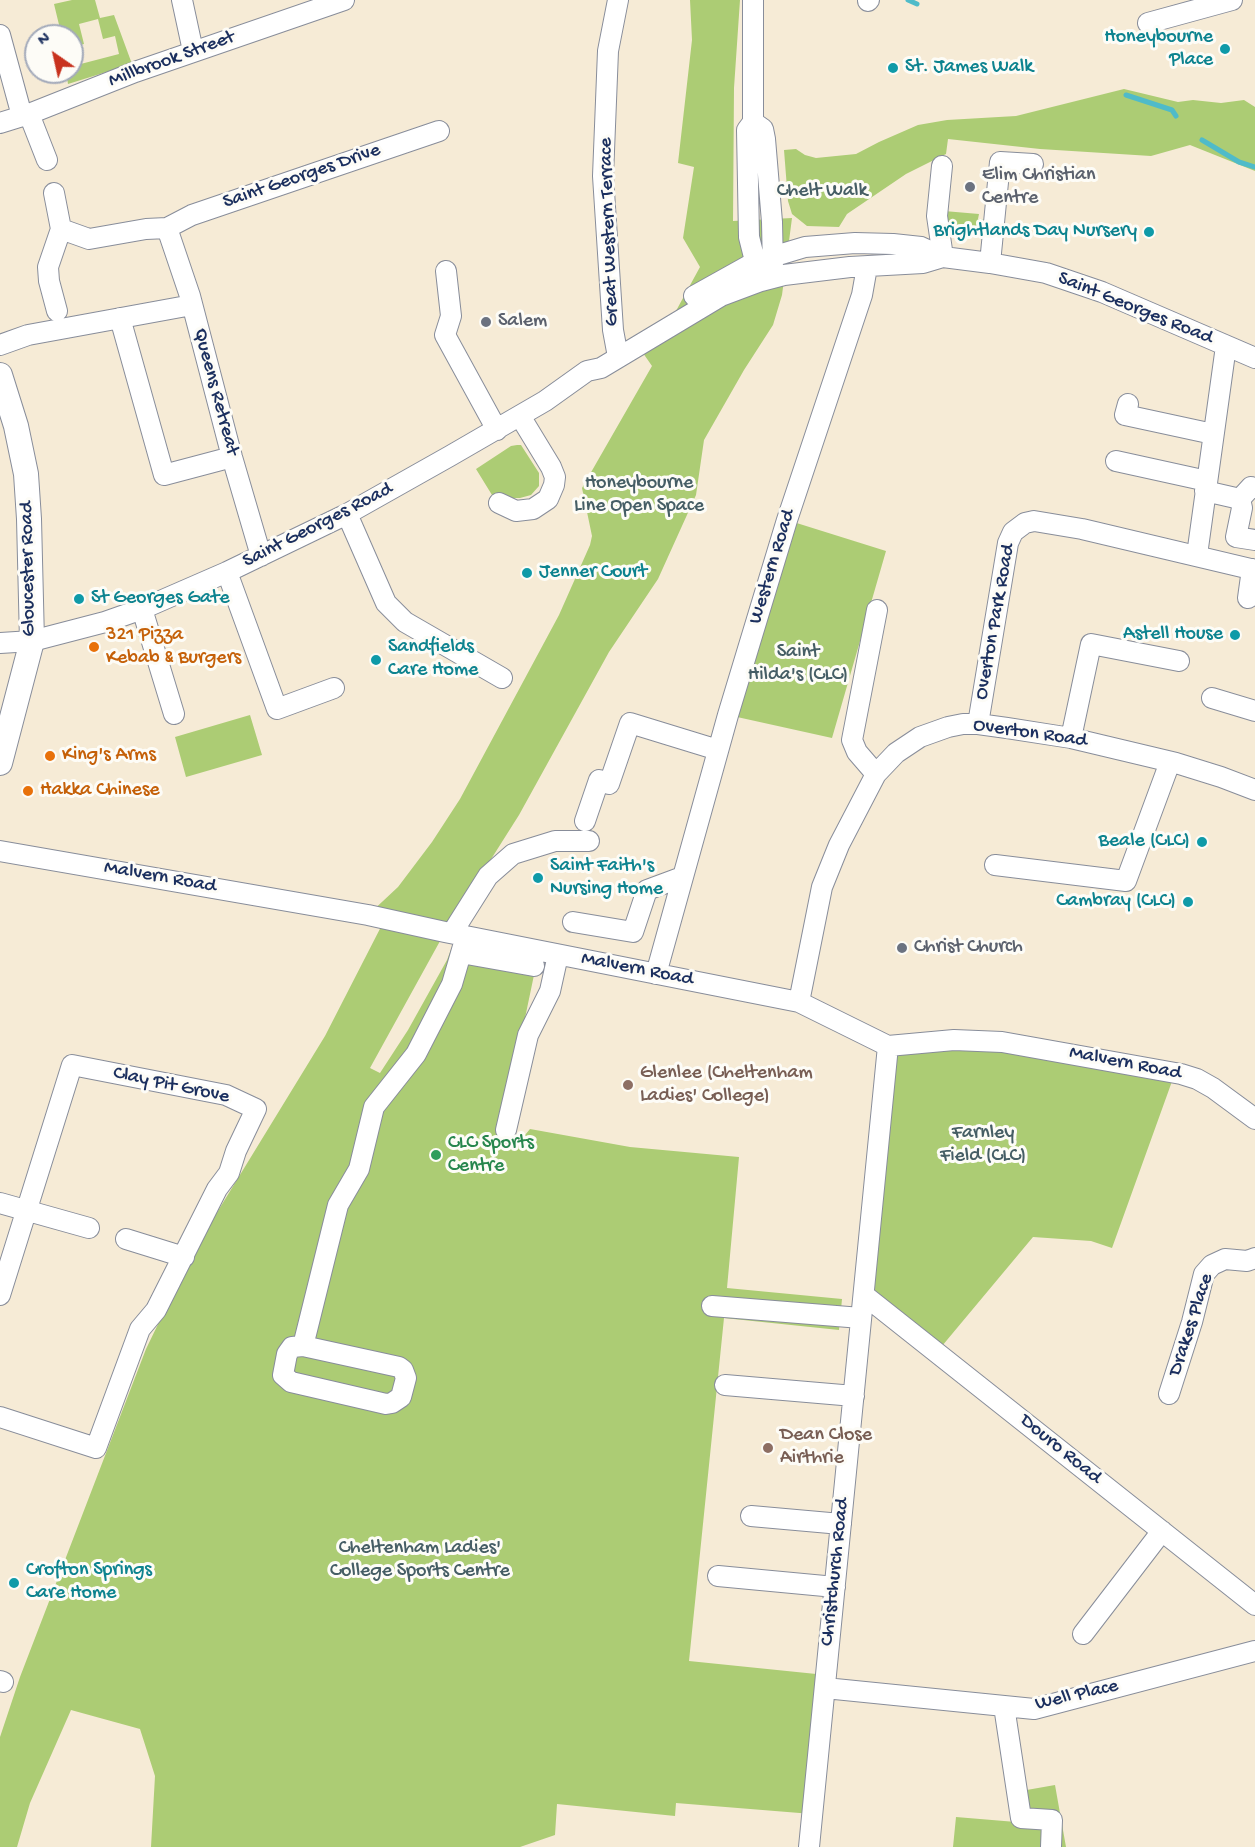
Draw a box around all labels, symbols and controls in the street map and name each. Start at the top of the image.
north arrow [24,24,84,84]
street label: Millbrook Street [106,26,238,94]
place label: Honeybourne Place [1104,26,1213,73]
text: N [35,30,54,51]
marker: Honeybourne Place [1218,42,1232,56]
place label: St. James Walk [905,56,1033,80]
marker: St. James Walk [886,61,900,75]
street label: Great Western Terrace [595,137,625,327]
street label: Saint Georges Drive [220,139,384,215]
place label: Elim Christian Centre [982,164,1096,211]
park label: Chelt Walk [777,180,867,204]
marker: Elim Christian Centre [963,180,977,194]
place label: Brightlands Day Nursery [933,220,1137,244]
marker: Brightlands Day Nursery [1142,225,1156,239]
street label: Saint Georges Road [1054,267,1216,351]
place label: Salem [498,310,547,334]
marker: Salem [479,315,493,329]
street label: Queens Retreat [186,326,244,458]
park label: Honeybourne Line Open Space [574,472,704,519]
street label: Saint Georges Road [239,478,397,574]
street label: Gloucester Road [16,501,42,637]
street label: Western Road [744,507,802,627]
street label: Overton Park Road [970,542,1022,702]
place label: Jenner Court [539,561,647,585]
marker: Jenner Court [520,566,534,580]
place label: St Georges Gate [91,587,230,611]
marker: St Georges Gate [72,592,86,606]
place label: Astell House [1123,623,1223,647]
place label: 321 Pizza Kebab & Burgers [106,624,241,671]
marker: Astell House [1228,628,1242,642]
place label: Sandfields Care Home [388,636,478,683]
marker: 321 Pizza Kebab & Burgers [87,640,101,654]
park label: Saint Hilda's (CLC) [748,641,848,688]
marker: Sandfields Care Home [369,653,383,667]
street label: Overton Road [972,714,1088,754]
place label: King's Arms [62,744,156,768]
marker: King's Arms [43,749,57,763]
place label: Hakka Chinese [40,779,160,803]
marker: Hakka Chinese [21,784,35,798]
place label: Beale (CLC) [1099,830,1190,854]
marker: Beale (CLC) [1195,835,1209,849]
place label: Saint Faith's Nursing Home [550,855,663,902]
street label: Malvern Road [102,856,218,900]
marker: Saint Faith's Nursing Home [531,871,545,885]
place label: Cambray (CLC) [1056,890,1176,914]
marker: Cambray (CLC) [1181,895,1195,909]
place label: Christ Church [914,936,1023,960]
marker: Christ Church [895,941,909,955]
street label: Malvern Road [579,947,695,993]
street label: Malvern Road [1067,1041,1183,1087]
street label: Clay Pit Grove [111,1062,231,1110]
place label: Glenlee (Cheltenham Ladies' College) [640,1062,813,1109]
marker: Glenlee (Cheltenham Ladies' College) [621,1078,635,1092]
park label: Farnley Field (CLC) [940,1122,1026,1169]
place label: CLC Sports Centre [448,1132,534,1179]
marker: CLC Sports Centre [429,1148,443,1162]
street label: Drakes Place [1164,1271,1220,1379]
street label: Douro Road [1014,1410,1106,1490]
place label: Dean Close Airthrie [780,1424,872,1471]
marker: Dean Close Airthrie [761,1441,775,1455]
street label: Christchurch Road [816,1497,856,1647]
park label: Cheltenham Ladies' College Sports Centre [330,1537,510,1584]
place label: Crofton Springs Care Home [26,1559,152,1606]
marker: Crofton Springs Care Home [7,1576,21,1590]
street label: Well Place [1033,1675,1121,1717]

